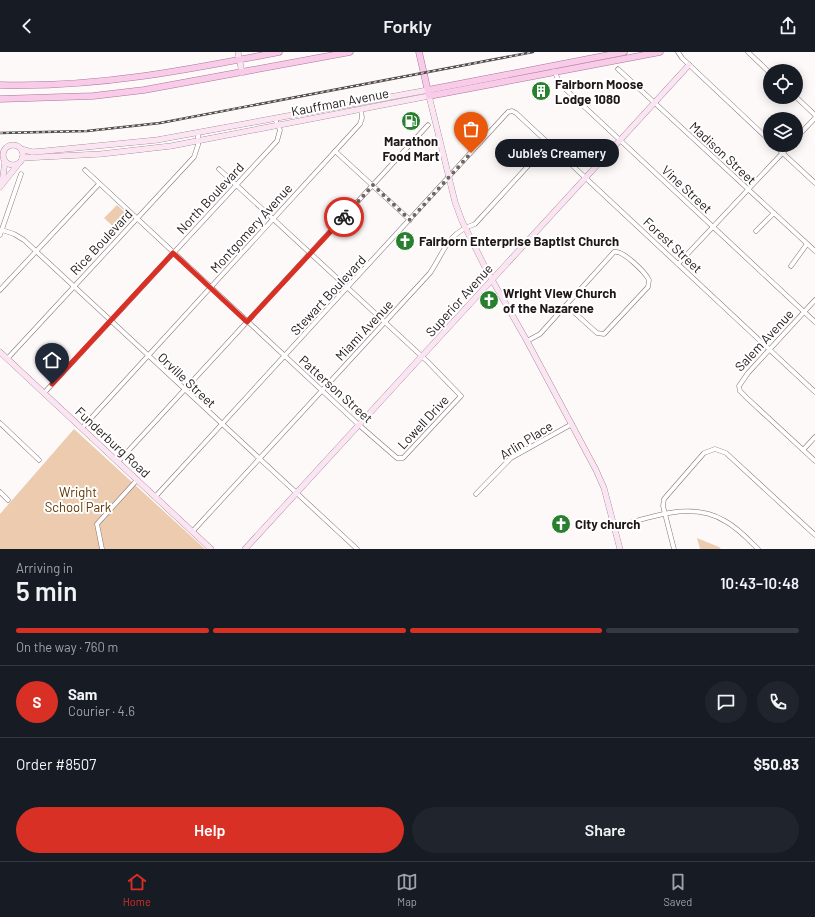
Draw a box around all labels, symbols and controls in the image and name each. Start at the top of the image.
icon: back [16,15,38,37]
text: Forkly [383,15,432,37]
icon: share [777,15,799,37]
map controls [763,64,803,152]
button: locate [763,64,803,104]
place label: Fairborn Moose Lodge 1080 [555,76,643,107]
building icon: Fairborn Moose Lodge 1080 [530,80,552,102]
street label: Kauffman Avenue [290,85,390,119]
fuel station icon: Marathon Food Mart [400,110,422,132]
pin [454,112,488,153]
button: layers [763,112,803,152]
icon: bag [460,118,482,140]
street label: Madison Street [687,118,759,188]
place label: Marathon Food Mart [382,133,440,164]
callout: Jubie’s Creamery [495,139,619,167]
text: Jubie’s Creamery [508,145,606,161]
street label: North Boulevard [173,159,247,237]
street label: Vine Street [659,162,715,216]
street label: Montgomery Avenue [207,180,295,276]
courier [324,197,364,237]
street label: Rice Boulevard [67,206,135,278]
icon: bike [333,206,355,228]
street label: Forest Street [640,214,706,276]
church icon: Fairborn Enterprise Baptist Church [394,230,416,252]
place label: Fairborn Enterprise Baptist Church [419,233,619,249]
street label: Stewart Boulevard [287,252,369,338]
street label: Superior Avenue [422,260,496,340]
place label: Wright View Church of the Nazarene [503,285,616,316]
church icon: Wright View Church of the Nazarene [478,289,500,311]
street label: Miami Avenue [332,296,396,364]
street label: Salem Avenue [731,306,797,374]
pin [35,343,69,384]
icon: home [41,349,63,371]
street label: Orville Street [155,349,219,411]
street label: Patterson Street [296,352,376,426]
street label: Lowell Drive [394,392,452,452]
street label: Funderburg Road [72,403,154,481]
street label: Arlin Place [497,417,556,463]
park label: Wright School Park [45,484,112,515]
church icon: City church [550,513,572,535]
place label: City church [575,516,640,532]
text: Arriving in [16,560,73,576]
text: 10:43–10:48 [720,574,799,592]
text: 5 min [16,575,77,606]
text: On the way · 760 m [16,639,118,655]
button: chat [705,681,747,723]
button: phone [757,681,799,723]
text: Sam [68,685,97,703]
text: S [33,693,41,711]
text: Courier · 4.6 [68,703,135,719]
text: Order #8507 [16,755,96,773]
text: $50.83 [754,755,799,773]
button: Help [16,807,404,853]
button: Share [412,807,799,853]
tab: Home [123,871,151,908]
tab: Map [396,871,418,908]
tab: Saved [663,871,692,908]

